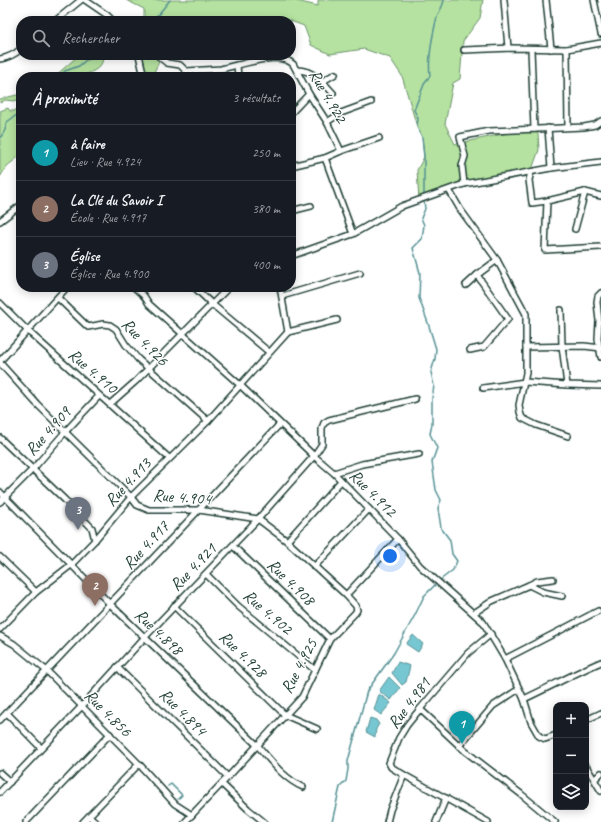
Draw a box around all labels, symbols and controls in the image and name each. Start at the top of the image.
search box [16,16,296,60]
icon: search [30,27,52,49]
text: Rechercher [62,29,120,48]
street label: Rue 4.922 [304,65,352,128]
text: À proximité [32,88,97,109]
text: 3 résultats [232,90,280,106]
text: à faire [70,135,105,154]
text: 1 [42,145,48,161]
text: 250 m [252,145,280,161]
text: Lieu · Rue 4.924 [70,154,141,170]
text: La Clé du Savoir I [70,191,162,210]
text: 2 [42,201,48,217]
text: 380 m [252,201,280,217]
text: École · Rue 4.917 [70,210,146,226]
text: Église [70,247,100,266]
text: 3 [42,257,48,273]
text: 400 m [252,257,280,273]
text: Église · Rue 4.900 [70,266,149,282]
street label: Rue 4.926 [117,314,174,371]
street label: Rue 4.910 [64,344,123,399]
street label: Rue 4.909 [21,401,76,460]
street label: Rue 4.913 [100,452,157,511]
street label: Rue 4.912 [345,465,402,522]
street label: Rue 4.904 [152,484,214,510]
pin: 3 [65,497,91,530]
street label: Rue 4.917 [118,515,175,574]
street label: Rue 4.921 [165,538,222,595]
your location [380,546,400,566]
street label: Rue 4.908 [263,554,321,612]
pin: 2 [82,573,108,606]
street label: Rue 4.902 [239,585,298,640]
street label: Rue 4.898 [130,604,189,661]
street label: Rue 4.928 [215,626,273,684]
street label: Rue 4.925 [276,634,323,697]
street label: Rue 4.981 [383,672,436,733]
street label: Rue 4.894 [155,684,213,742]
street label: Rue 4.856 [80,685,137,742]
map controls [553,702,589,810]
button: + [553,702,589,738]
pin: 1 [449,711,475,744]
button: − [553,738,589,774]
button: layers [553,774,589,810]

